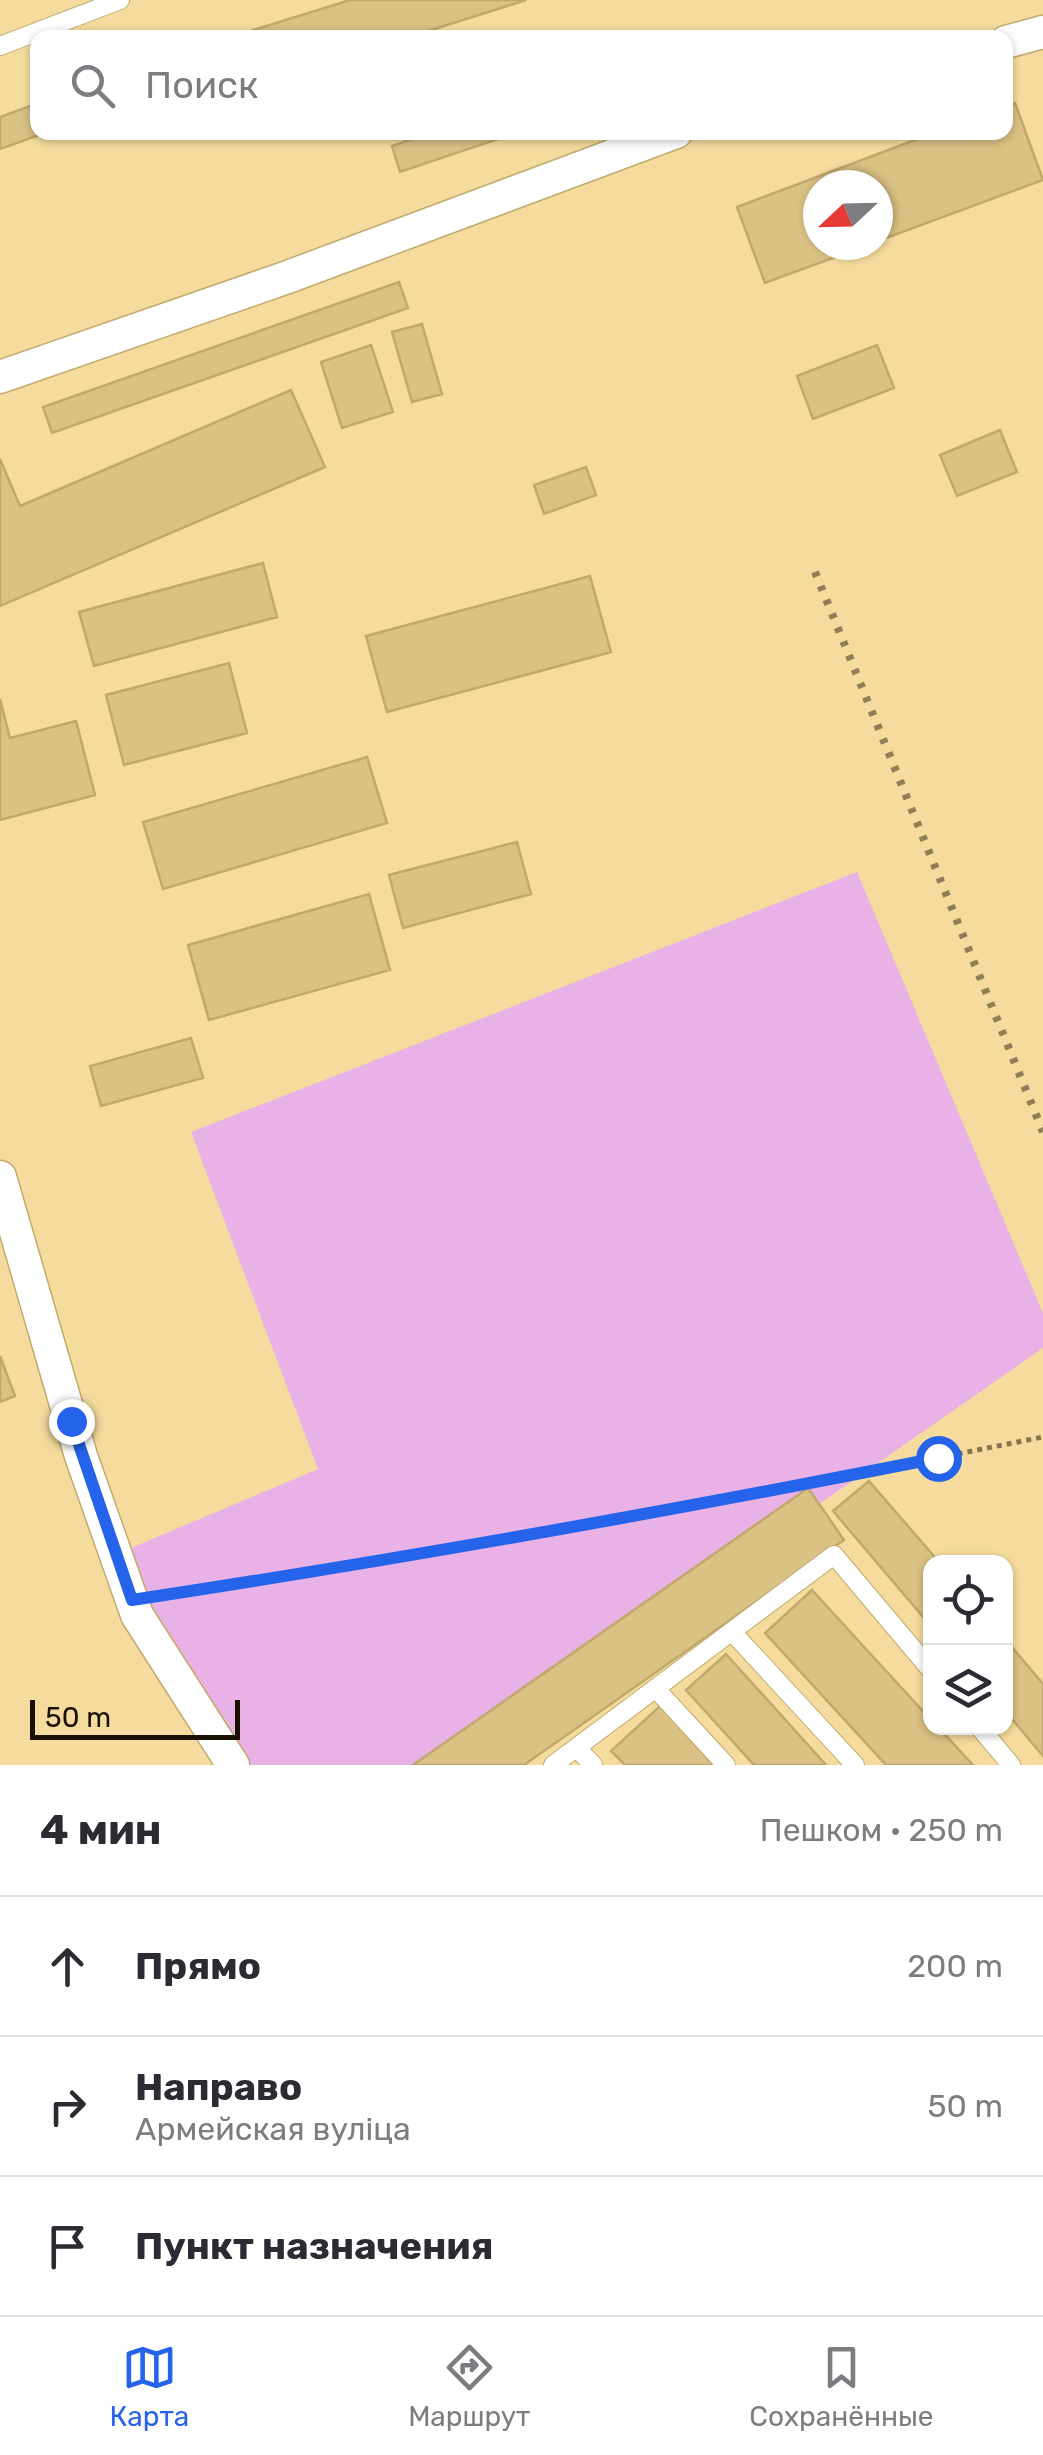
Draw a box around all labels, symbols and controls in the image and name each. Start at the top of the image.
search box [30,30,1013,140]
icon: search [65,58,120,113]
text: Поиск [145,62,258,108]
north arrow [803,170,893,260]
route end [49,1399,95,1445]
route start [916,1436,962,1482]
map controls [923,1555,1013,1735]
button: locate [923,1555,1013,1645]
button: layers [923,1645,1013,1735]
scale bar [30,1695,240,1740]
text: 50 m [45,1701,111,1734]
text: 4 мин [40,1805,162,1855]
text: Пешком · 250 m [760,1811,1003,1849]
icon: ahead [40,1939,95,1994]
text: Прямо [135,1943,261,1989]
text: 200 m [907,1947,1003,1985]
text: Направо [135,2064,302,2110]
icon: right [40,2079,95,2134]
text: 50 m [927,2087,1003,2125]
text: Армейская вуліца [135,2110,411,2148]
icon: arrive [40,2219,95,2274]
text: Пункт назначения [135,2223,494,2269]
tab: Карта [109,2340,189,2433]
tab: Маршрут [408,2340,530,2433]
tab: Сохранённые [749,2340,934,2433]

